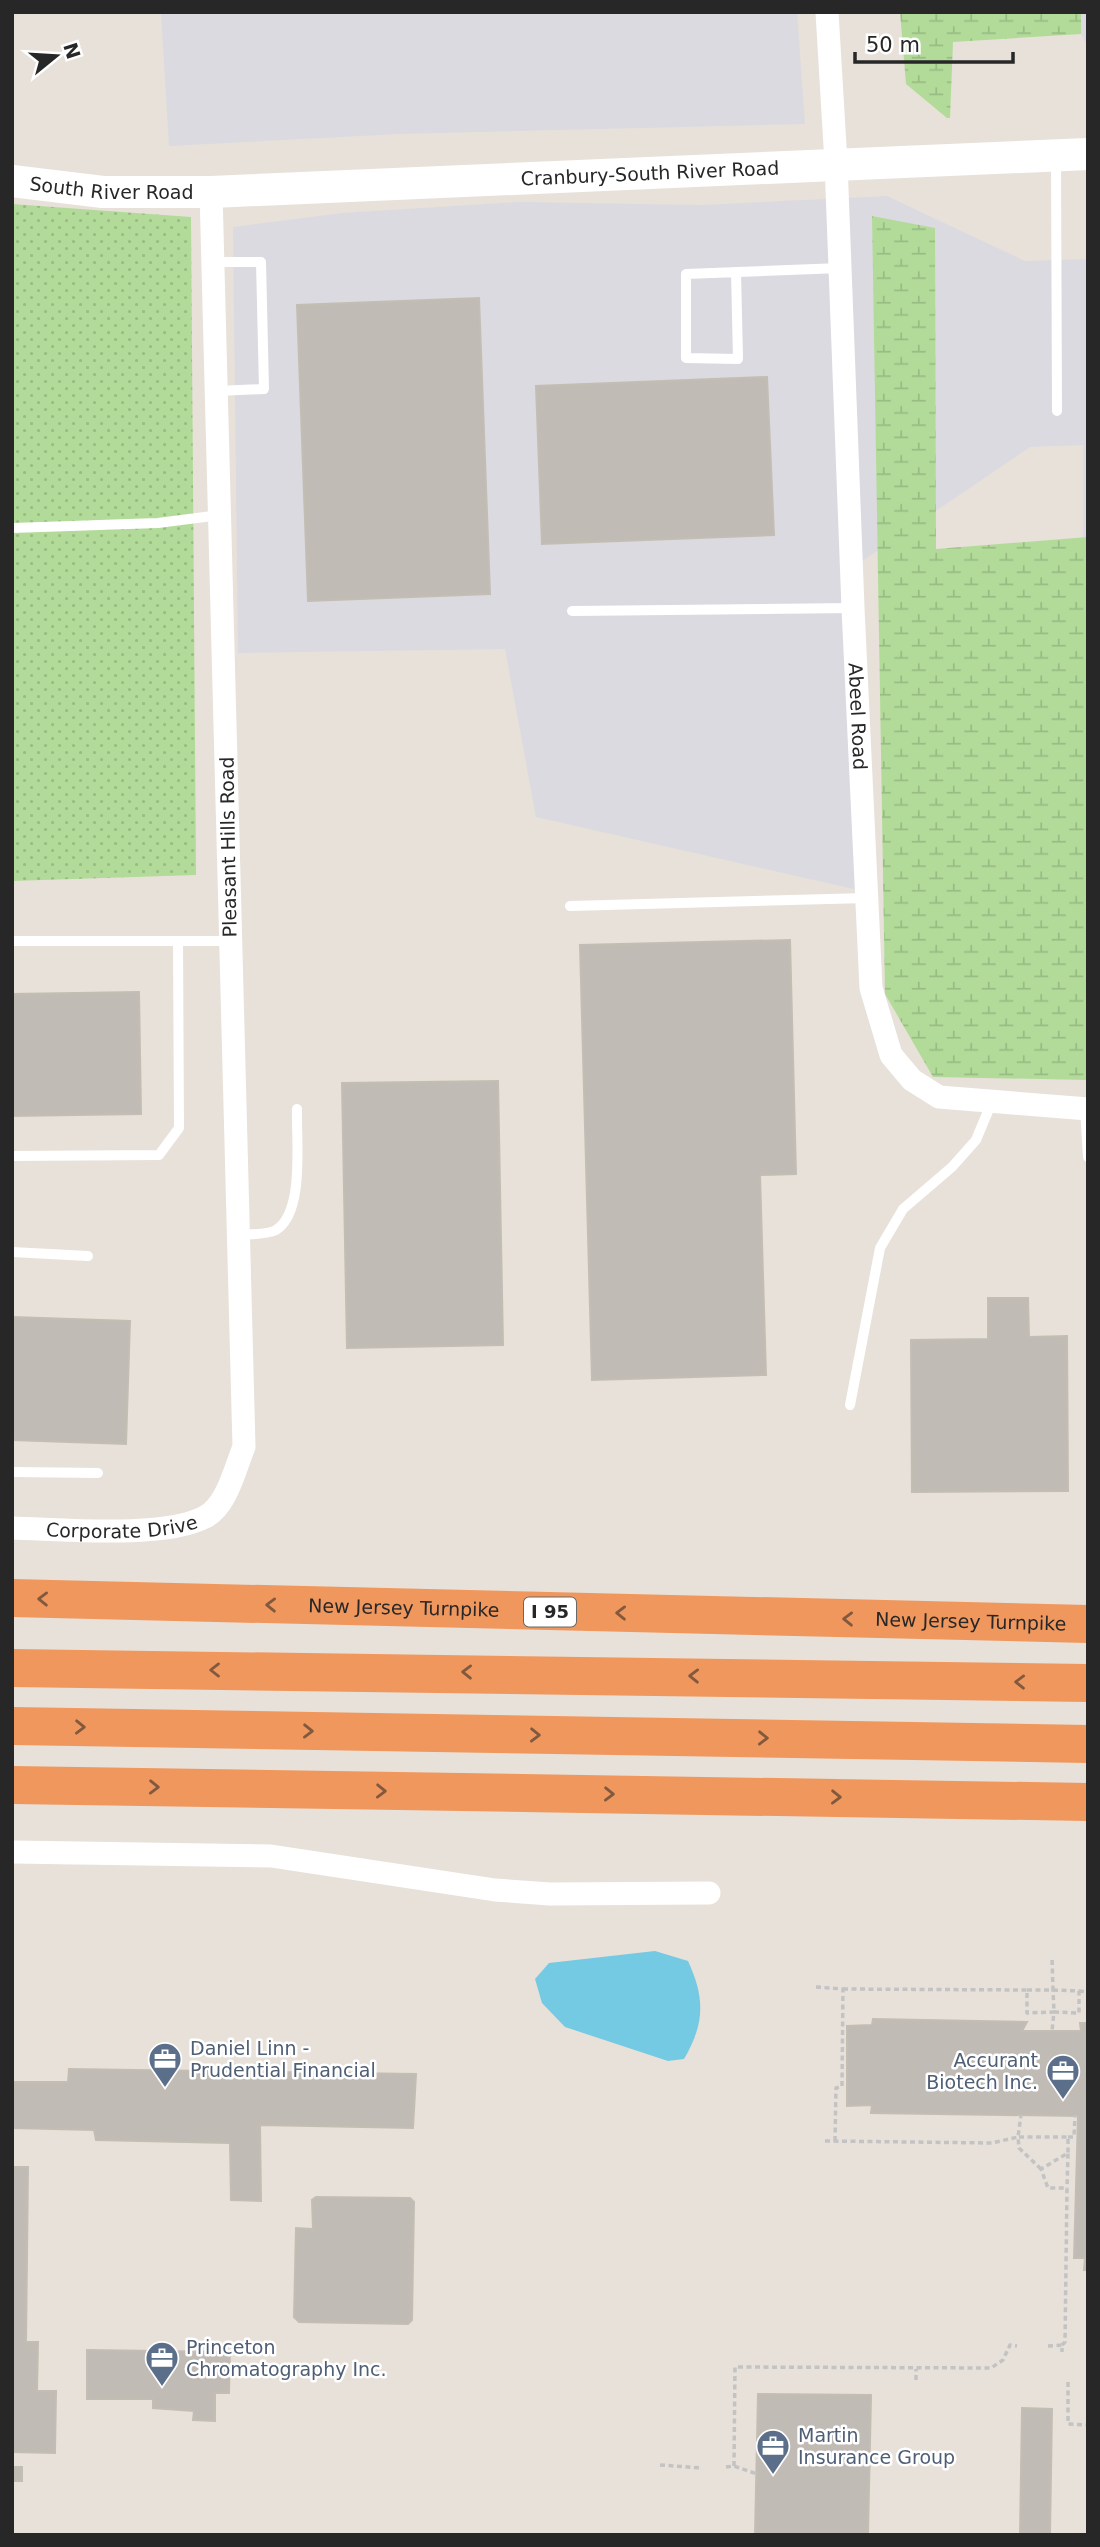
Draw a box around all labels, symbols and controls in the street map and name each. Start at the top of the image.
north arrow [21,21,91,91]
scale bar [855,21,1012,65]
text: 50 m [866,33,920,57]
text: N [59,40,85,62]
street label: Cranbury-South River Road [520,156,780,190]
street label: South River Road [28,172,193,203]
street label: Abeel Road [845,662,872,770]
street label: Pleasant Hills Road [215,756,241,938]
street label: Corporate Drive [46,1510,200,1542]
one-way arrow [38,1592,49,1607]
street label: New Jersey Turnpike [308,1594,500,1621]
one-way arrow [265,1597,275,1613]
road number: I 95 [524,1597,576,1626]
one-way arrow [615,1606,626,1621]
street label: New Jersey Turnpike [875,1608,1067,1634]
one-way arrow [842,1611,853,1627]
one-way arrow [209,1662,220,1677]
one-way arrow [461,1665,472,1680]
one-way arrow [688,1669,699,1684]
one-way arrow [1014,1674,1024,1690]
one-way arrow [75,1720,86,1735]
one-way arrow [303,1723,314,1739]
one-way arrow [530,1727,541,1742]
one-way arrow [758,1731,769,1746]
one-way arrow [149,1779,160,1795]
one-way arrow [376,1783,387,1798]
one-way arrow [604,1786,615,1802]
one-way arrow [831,1790,842,1805]
place label: Daniel Linn - Prudential Financial [190,2037,376,2081]
office icon: Daniel Linn - Prudential Financial [146,2040,184,2089]
place label: Accurant Biotech Inc. [926,2049,1038,2093]
office icon: Accurant Biotech Inc. [1044,2052,1082,2101]
place label: Princeton Chromatography Inc. [186,2336,387,2380]
office icon: Princeton Chromatography Inc. [143,2339,181,2388]
place label: Martin Insurance Group [798,2424,955,2468]
office icon: Martin Insurance Group [754,2427,792,2476]

